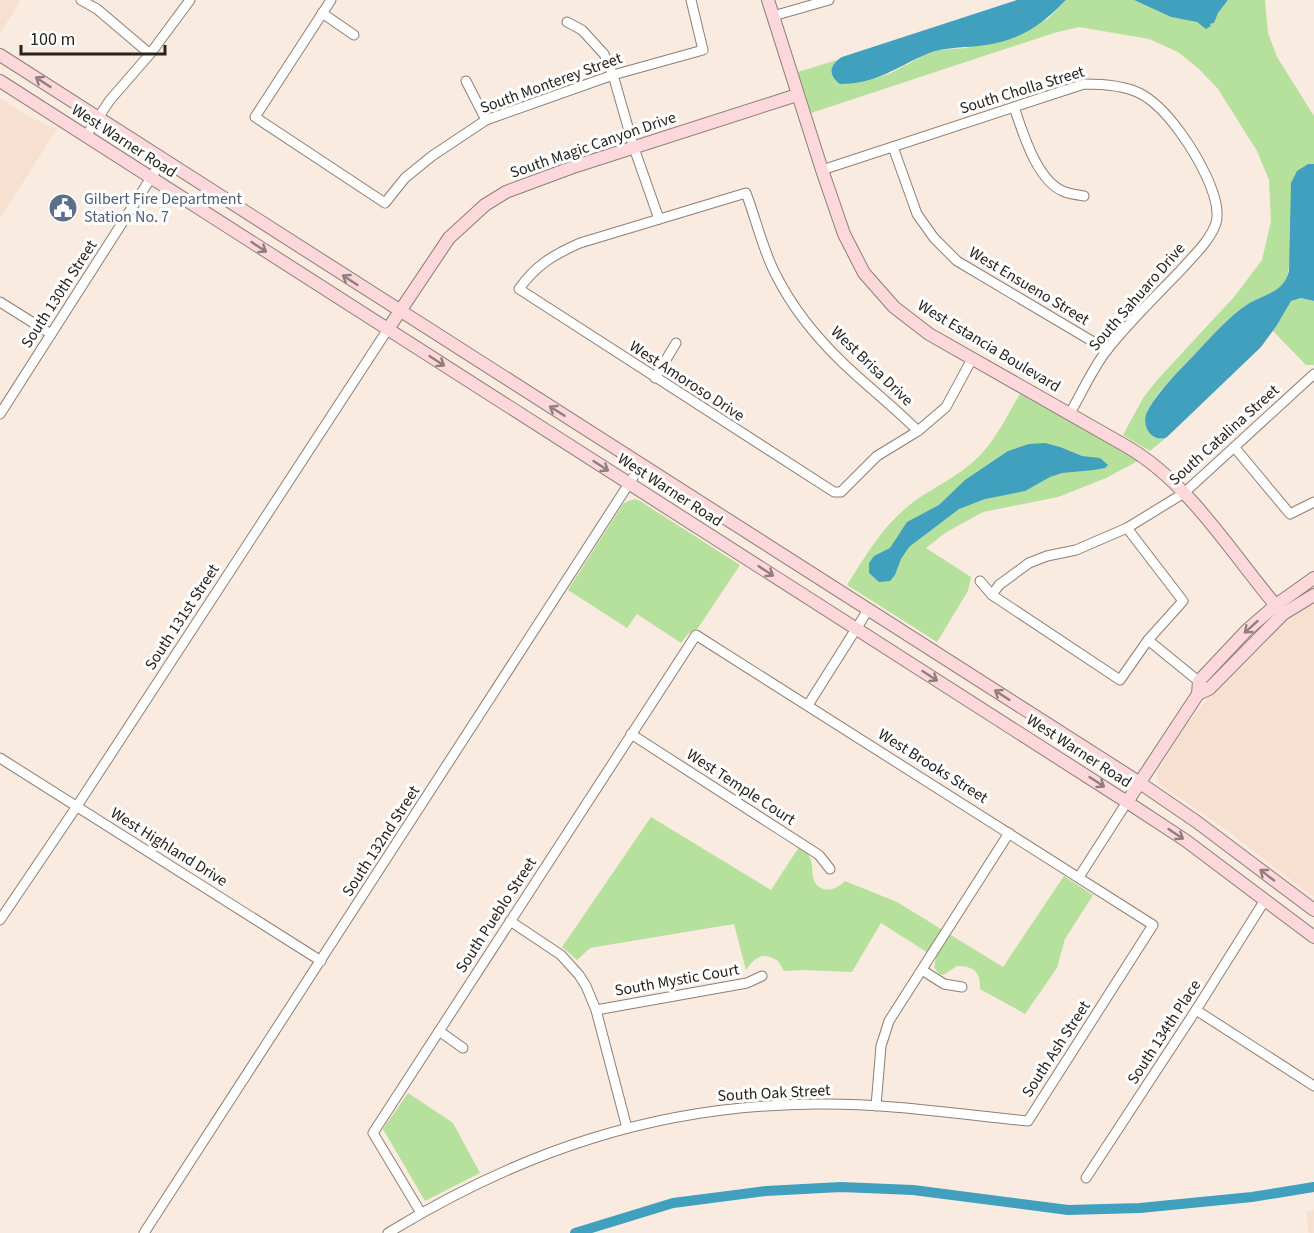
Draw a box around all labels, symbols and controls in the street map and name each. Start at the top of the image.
scale bar [21,18,165,56]
text: 100 m [30,27,75,52]
street label: South Monterey Street [477,47,626,119]
street label: South Cholla Street [957,60,1088,119]
one-way arrow [35,76,52,88]
street label: West Warner Road [67,99,181,183]
street label: South Magic Canyon Drive [507,106,679,184]
place label: Gilbert Fire Department Station No. 7 [84,188,243,228]
public building icon: Gilbert Fire Department Station No. 7 [47,192,79,224]
street label: South 130th Street [16,235,102,352]
street label: South Sahuaro Drive [1084,238,1190,356]
one-way arrow [250,241,267,253]
street label: West Ensueno Street [965,241,1094,331]
one-way arrow [342,273,359,286]
street label: West Estancia Boulevard [913,295,1065,397]
street label: West Brisa Drive [826,321,918,411]
street label: West Amoroso Drive [625,335,749,427]
one-way arrow [428,355,445,367]
street label: South Catalina Street [1164,379,1284,491]
one-way arrow [549,405,566,417]
street label: West Warner Road [613,448,727,532]
one-way arrow [592,460,609,472]
street label: South 131st Street [140,559,225,674]
one-way arrow [757,564,774,577]
one-way arrow [1244,620,1259,634]
one-way arrow [921,670,938,682]
one-way arrow [994,689,1011,701]
street label: West Warner Road [1022,709,1136,793]
street label: West Brooks Street [874,723,993,809]
street label: West Temple Court [682,744,800,831]
one-way arrow [1088,777,1105,789]
street label: South 132nd Street [337,781,425,901]
street label: West Highland Drive [106,802,232,892]
one-way arrow [1167,828,1184,841]
street label: South Pueblo Street [450,852,542,977]
one-way arrow [1260,868,1276,881]
street label: South Mystic Court [613,958,742,1002]
street label: South 134th Place [1122,975,1206,1089]
street label: South Ash Street [1017,996,1096,1102]
street label: South Oak Street [717,1079,832,1107]

